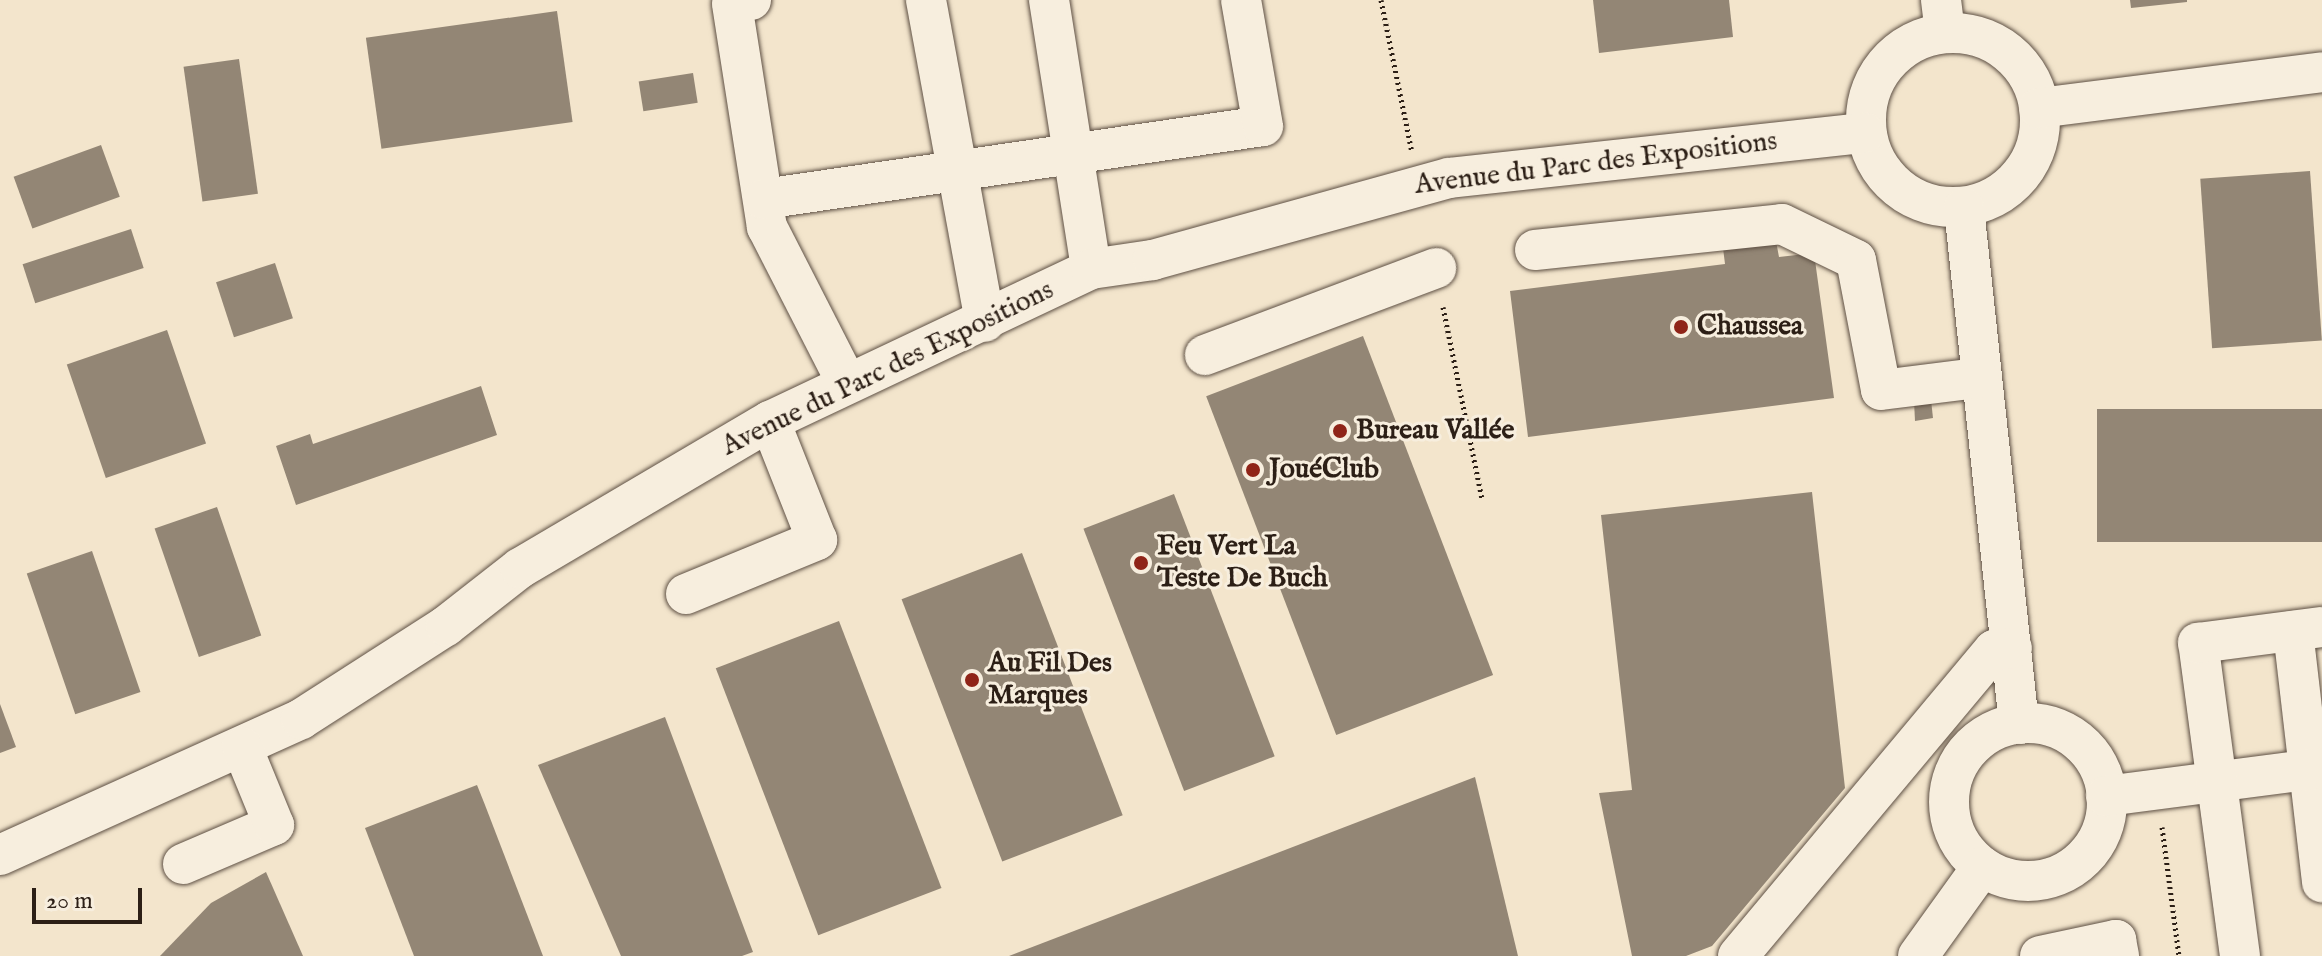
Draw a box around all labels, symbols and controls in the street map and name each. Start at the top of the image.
street label: Avenue du Parc des Expositions [1413,125,1779,203]
street label: Avenue du Parc des Expositions [717,274,1059,464]
place label: Chaussea [1697,310,1803,344]
marker: Chaussea [1672,318,1690,336]
place label: Bureau Vallée [1356,414,1514,448]
marker: Bureau Vallée [1331,422,1349,440]
place label: JouéClub [1269,453,1379,487]
marker: JouéClub [1244,461,1262,479]
place label: Feu Vert La Teste De Buch [1157,530,1328,596]
marker: Feu Vert La Teste De Buch [1132,554,1150,572]
place label: Au Fil Des Marques [988,647,1112,713]
marker: Au Fil Des Marques [963,671,981,689]
scale bar [36,872,146,922]
text: 20 m [46,886,93,917]

